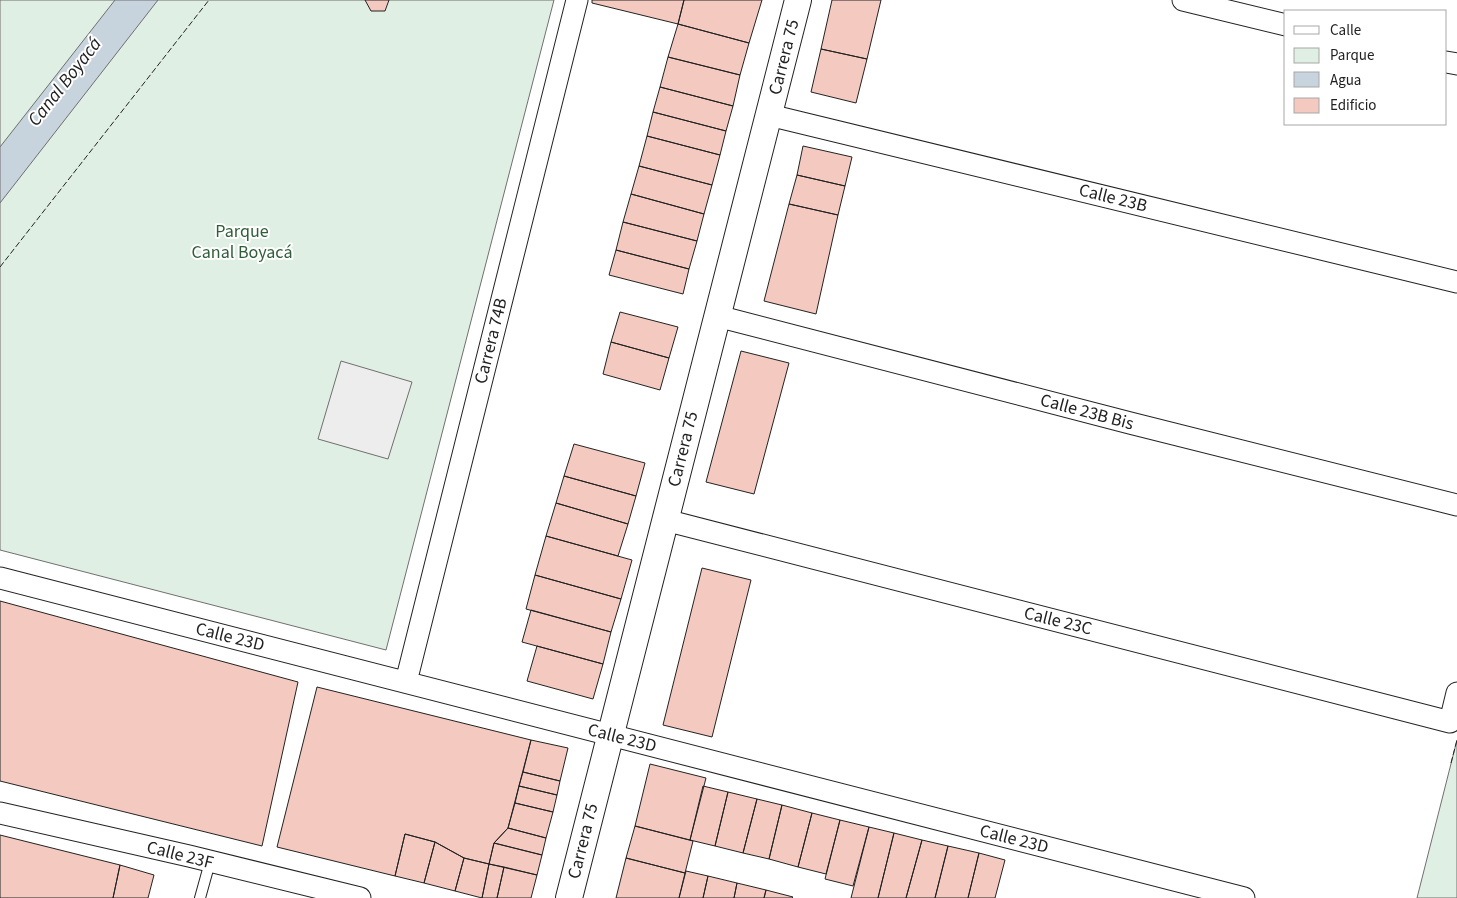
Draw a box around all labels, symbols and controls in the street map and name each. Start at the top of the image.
legend [1284,10,1447,125]
street label: Carrera 75 [763,17,805,97]
text: Calle [1330,20,1361,41]
water label: Canal Boyacá [22,32,108,132]
text: Parque [1330,45,1374,66]
text: Agua [1330,70,1361,91]
text: Edificio [1330,95,1377,116]
street label: Calle 23B [1076,177,1150,219]
park label: Parque Canal Boyacá [192,219,292,265]
street label: Carrera 74B [468,295,514,387]
street label: Calle 23B Bis [1038,388,1136,436]
street label: Carrera 75 [662,409,704,489]
street label: Calle 23C [1021,600,1095,642]
street label: Calle 23D [193,616,267,658]
street label: Calle 23D [585,717,659,759]
street label: Carrera 75 [562,801,604,881]
street label: Calle 23D [977,818,1051,860]
street label: Calle 23F [144,835,216,875]

